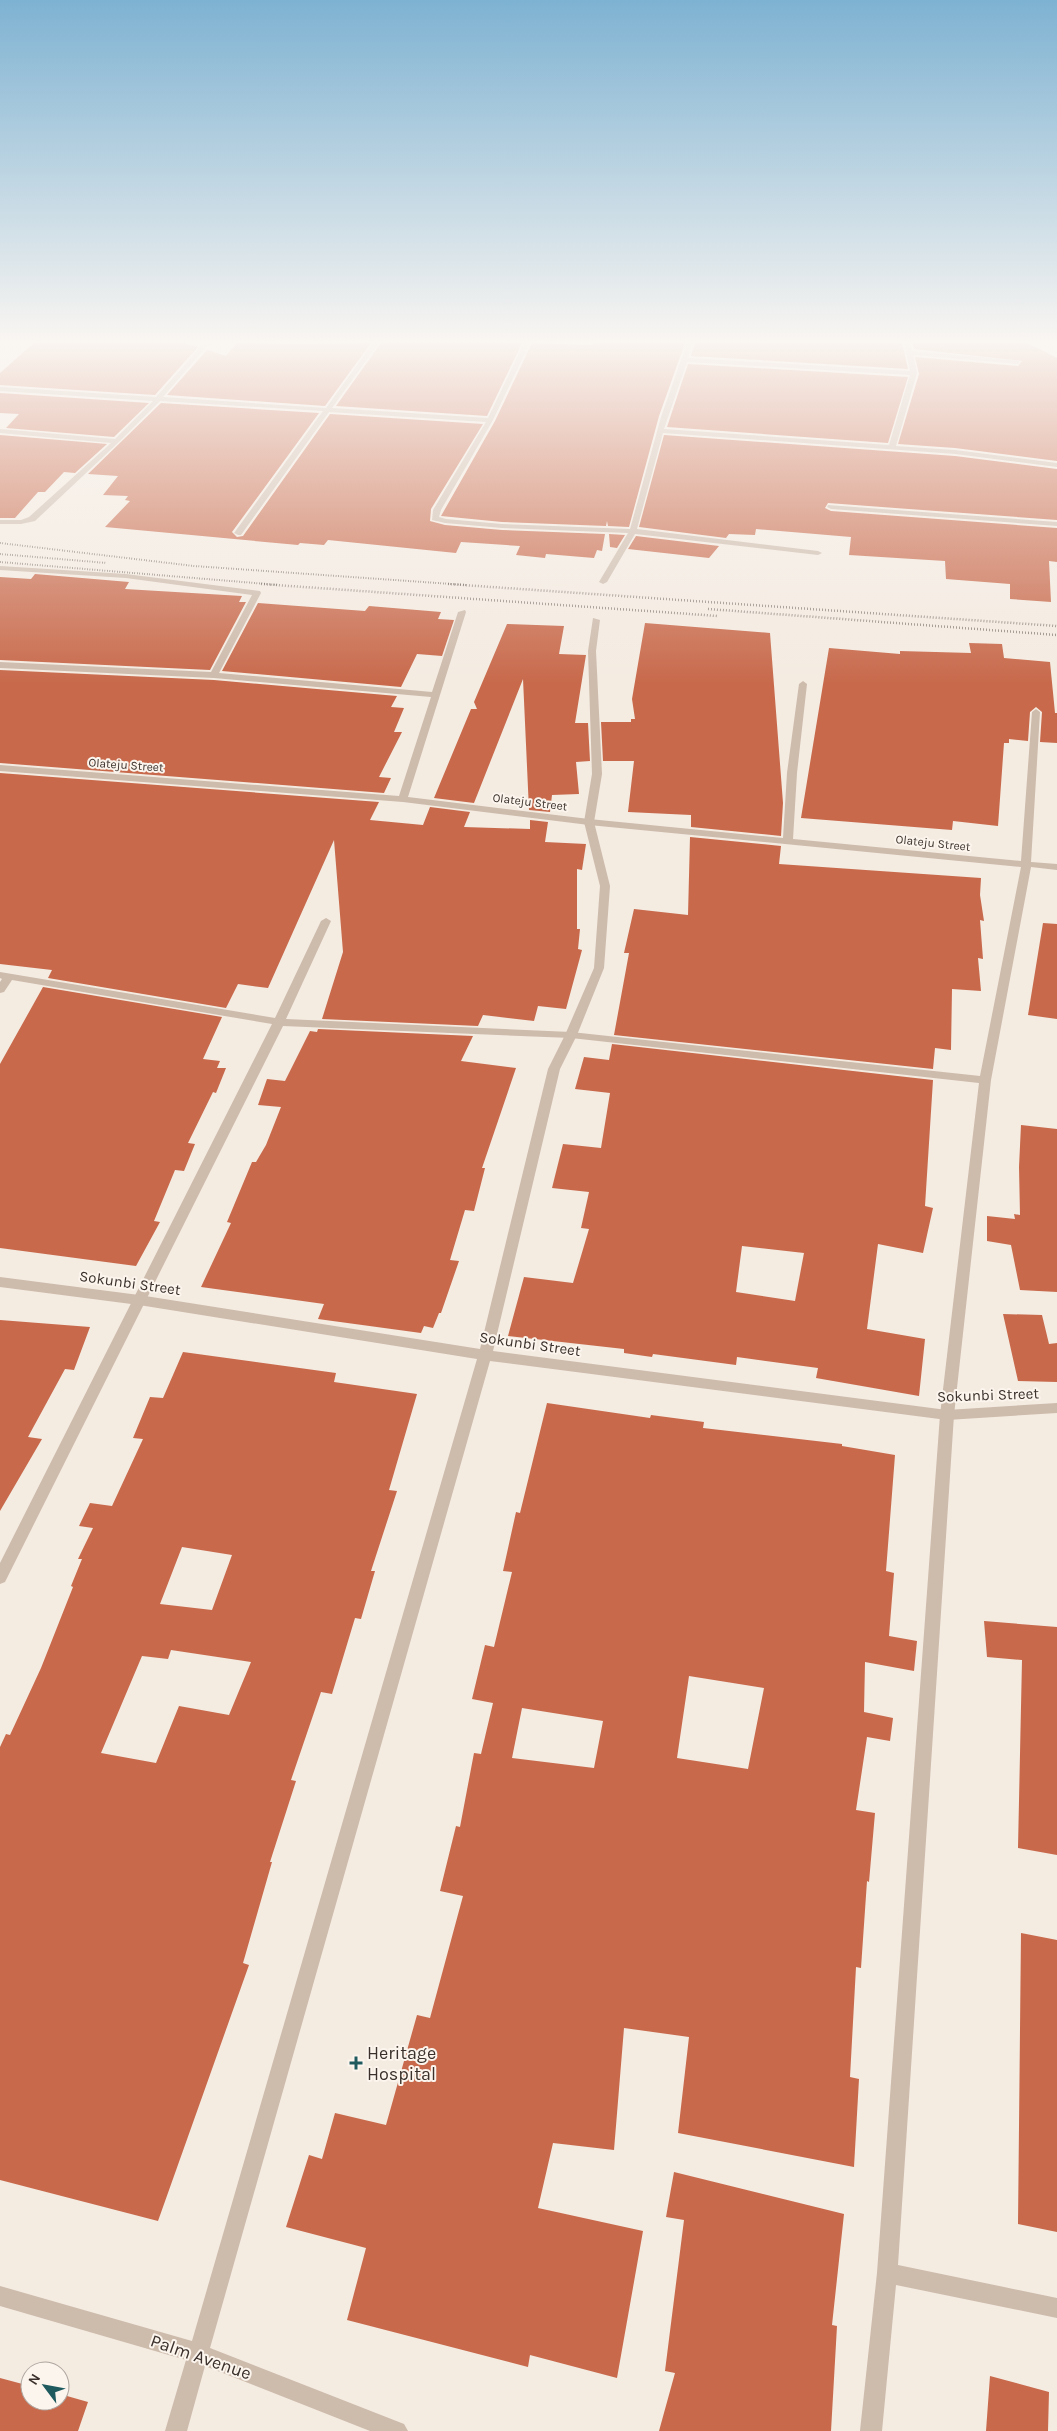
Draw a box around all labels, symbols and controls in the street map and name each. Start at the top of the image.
street label: Olateju Street [88,755,164,775]
street label: Olateju Street [492,790,569,814]
street label: Olateju Street [895,832,972,854]
street label: Sokunbi Street [78,1267,182,1299]
street label: Sokunbi Street [478,1328,582,1360]
street label: Sokunbi Street [937,1384,1040,1406]
place label: Heritage Hospital [367,2042,436,2085]
marker: Heritage Hospital [349,2056,363,2070]
street label: Palm Avenue [148,2329,254,2385]
north arrow [20,2361,70,2411]
text: N [25,2371,44,2388]

